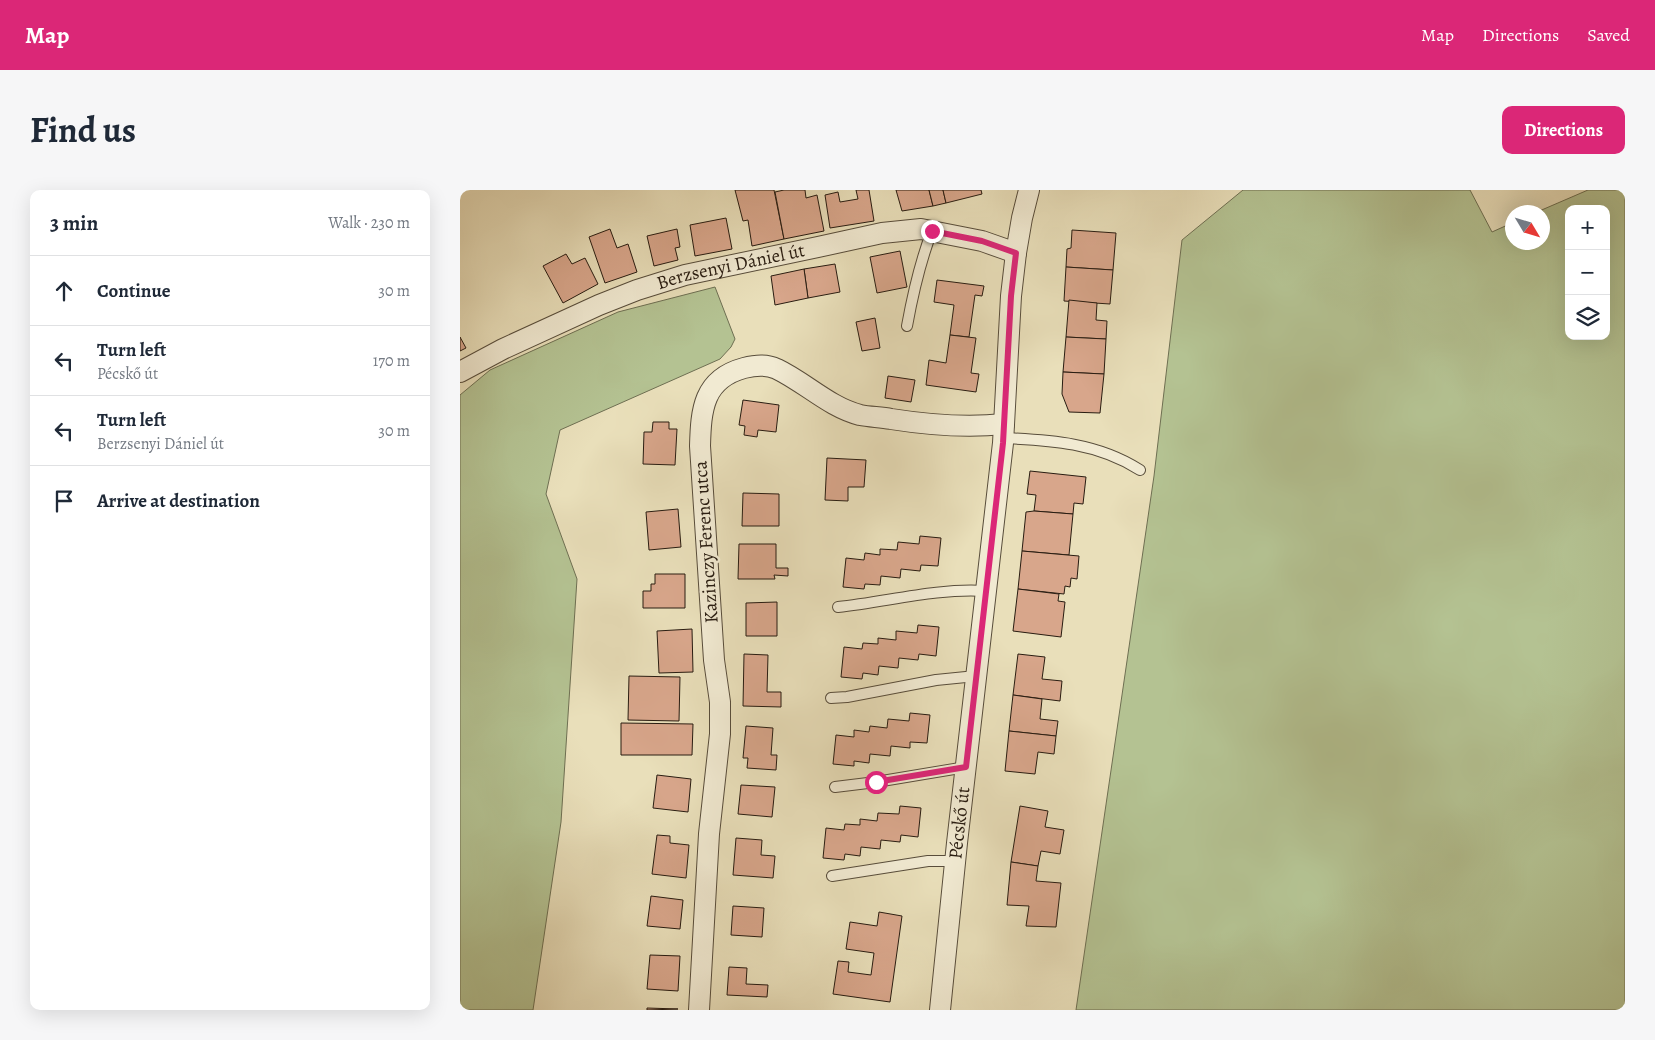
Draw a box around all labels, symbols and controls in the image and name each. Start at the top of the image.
text: Map [25,19,69,51]
text: Map [1421,23,1454,47]
text: Directions [1482,23,1559,47]
text: Saved [1587,23,1630,47]
text: Find us [30,106,136,154]
button: Directions [1502,106,1625,154]
north arrow [1505,205,1550,250]
map controls [1565,205,1610,340]
button: + [1565,205,1610,250]
text: 3 min [50,209,98,237]
text: Walk · 230 m [328,212,410,234]
route end [921,220,944,243]
street label: Berzsenyi Dániel út [653,237,807,296]
button: − [1565,250,1610,295]
icon: ahead [50,277,78,305]
text: Continue [97,278,171,304]
text: 30 m [378,280,410,302]
button: layers [1565,295,1610,340]
text: Turn left [97,337,166,363]
icon: left [50,347,78,375]
text: 170 m [373,350,410,372]
text: Pécskő út [97,363,158,385]
text: Turn left [97,407,166,433]
icon: left [50,417,78,445]
text: 30 m [378,420,410,442]
text: Berzsenyi Dániel út [97,433,224,455]
street label: Kazinczy Ferenc utca [687,460,725,624]
icon: arrive [50,487,78,515]
text: Arrive at destination [97,488,260,514]
route start [865,771,888,794]
street label: Pécskő út [942,785,976,860]

